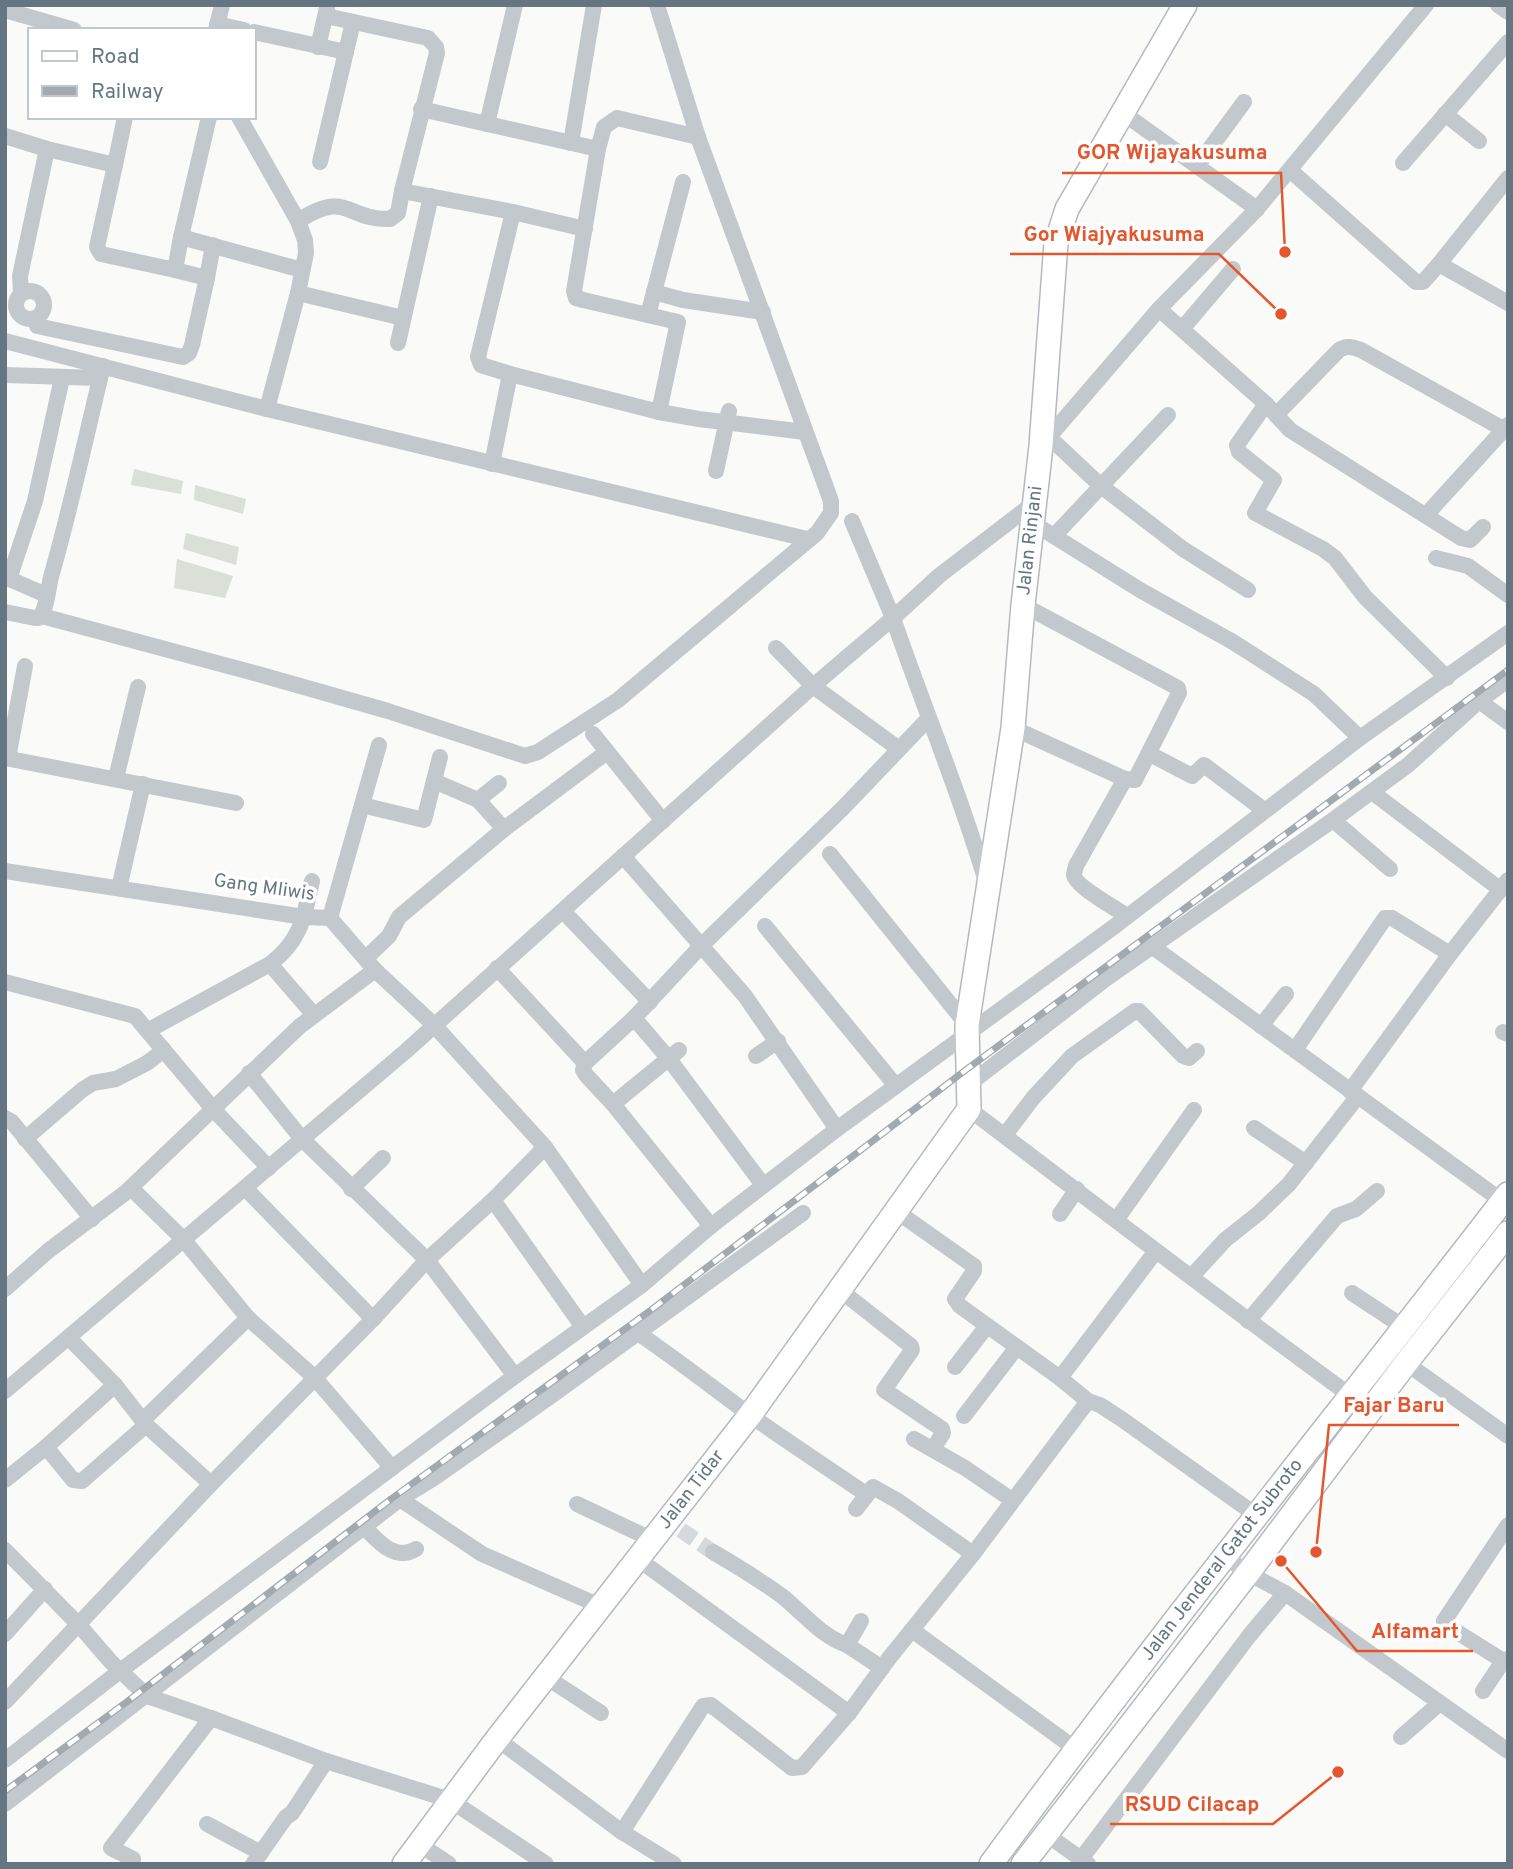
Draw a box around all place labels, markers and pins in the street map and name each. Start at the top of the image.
callout: GOR Wijayakusuma [1062,131,1281,173]
callout: Gor Wiajyakusuma [1010,212,1219,254]
callout: Fajar Baru [1329,1383,1459,1425]
callout: Alfamart [1357,1609,1473,1651]
callout: RSUD Cilacap [1110,1782,1273,1824]

